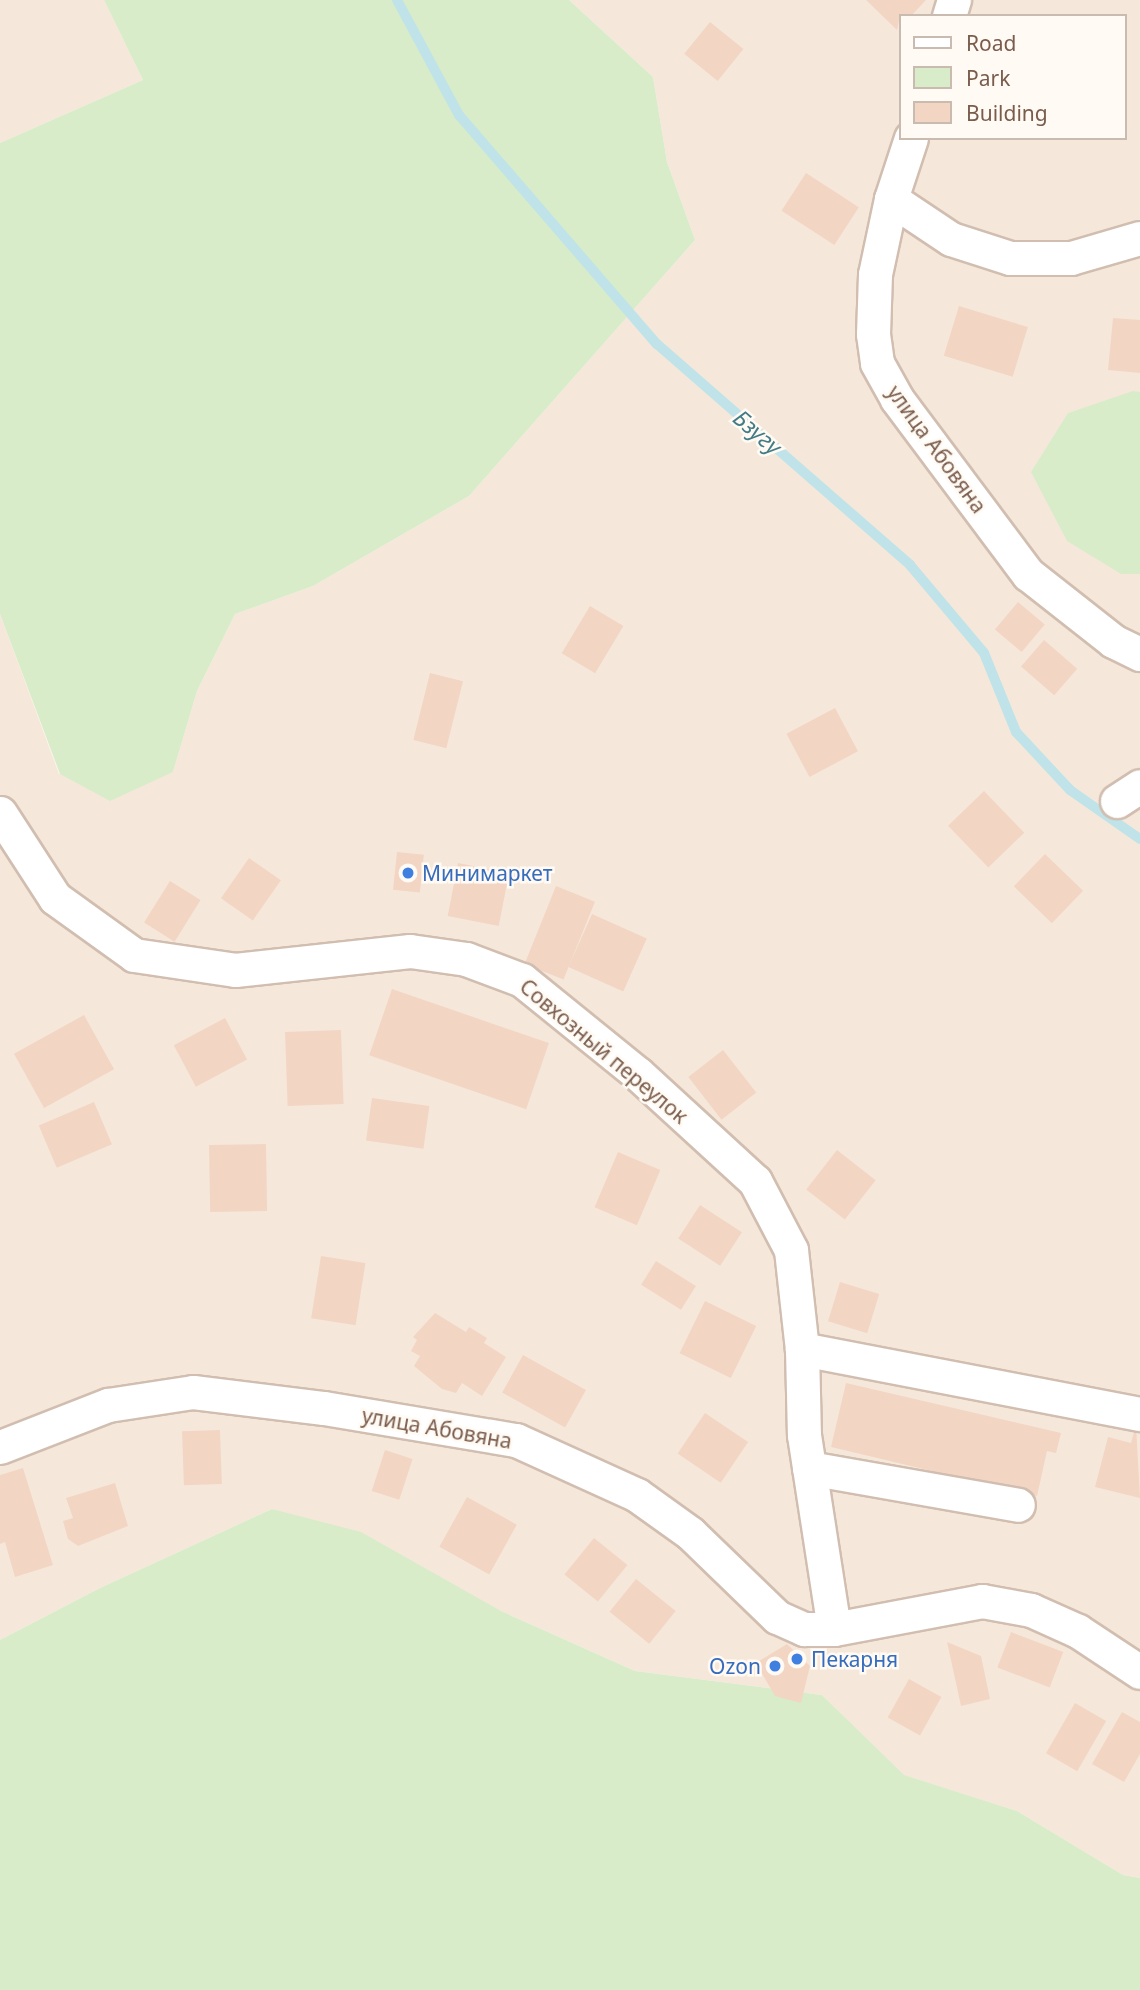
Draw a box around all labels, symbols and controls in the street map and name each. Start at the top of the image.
legend [898,14,1126,140]
text: Road [966,29,1016,57]
text: Park [966,64,1010,92]
text: Building [966,99,1048,127]
street label: улица Абовяна [882,380,992,518]
water label: Бзугу [728,404,788,460]
place label: Минимаркет [422,860,552,886]
marker: Минимаркет [400,865,416,881]
street label: Совхозный переулок [515,973,693,1129]
street label: улица Абовяна [360,1402,514,1454]
place label: Пекарня [811,1646,898,1672]
marker: Пекарня [789,1651,805,1667]
place label: Ozon [709,1653,761,1679]
marker: Ozon [767,1658,783,1674]

